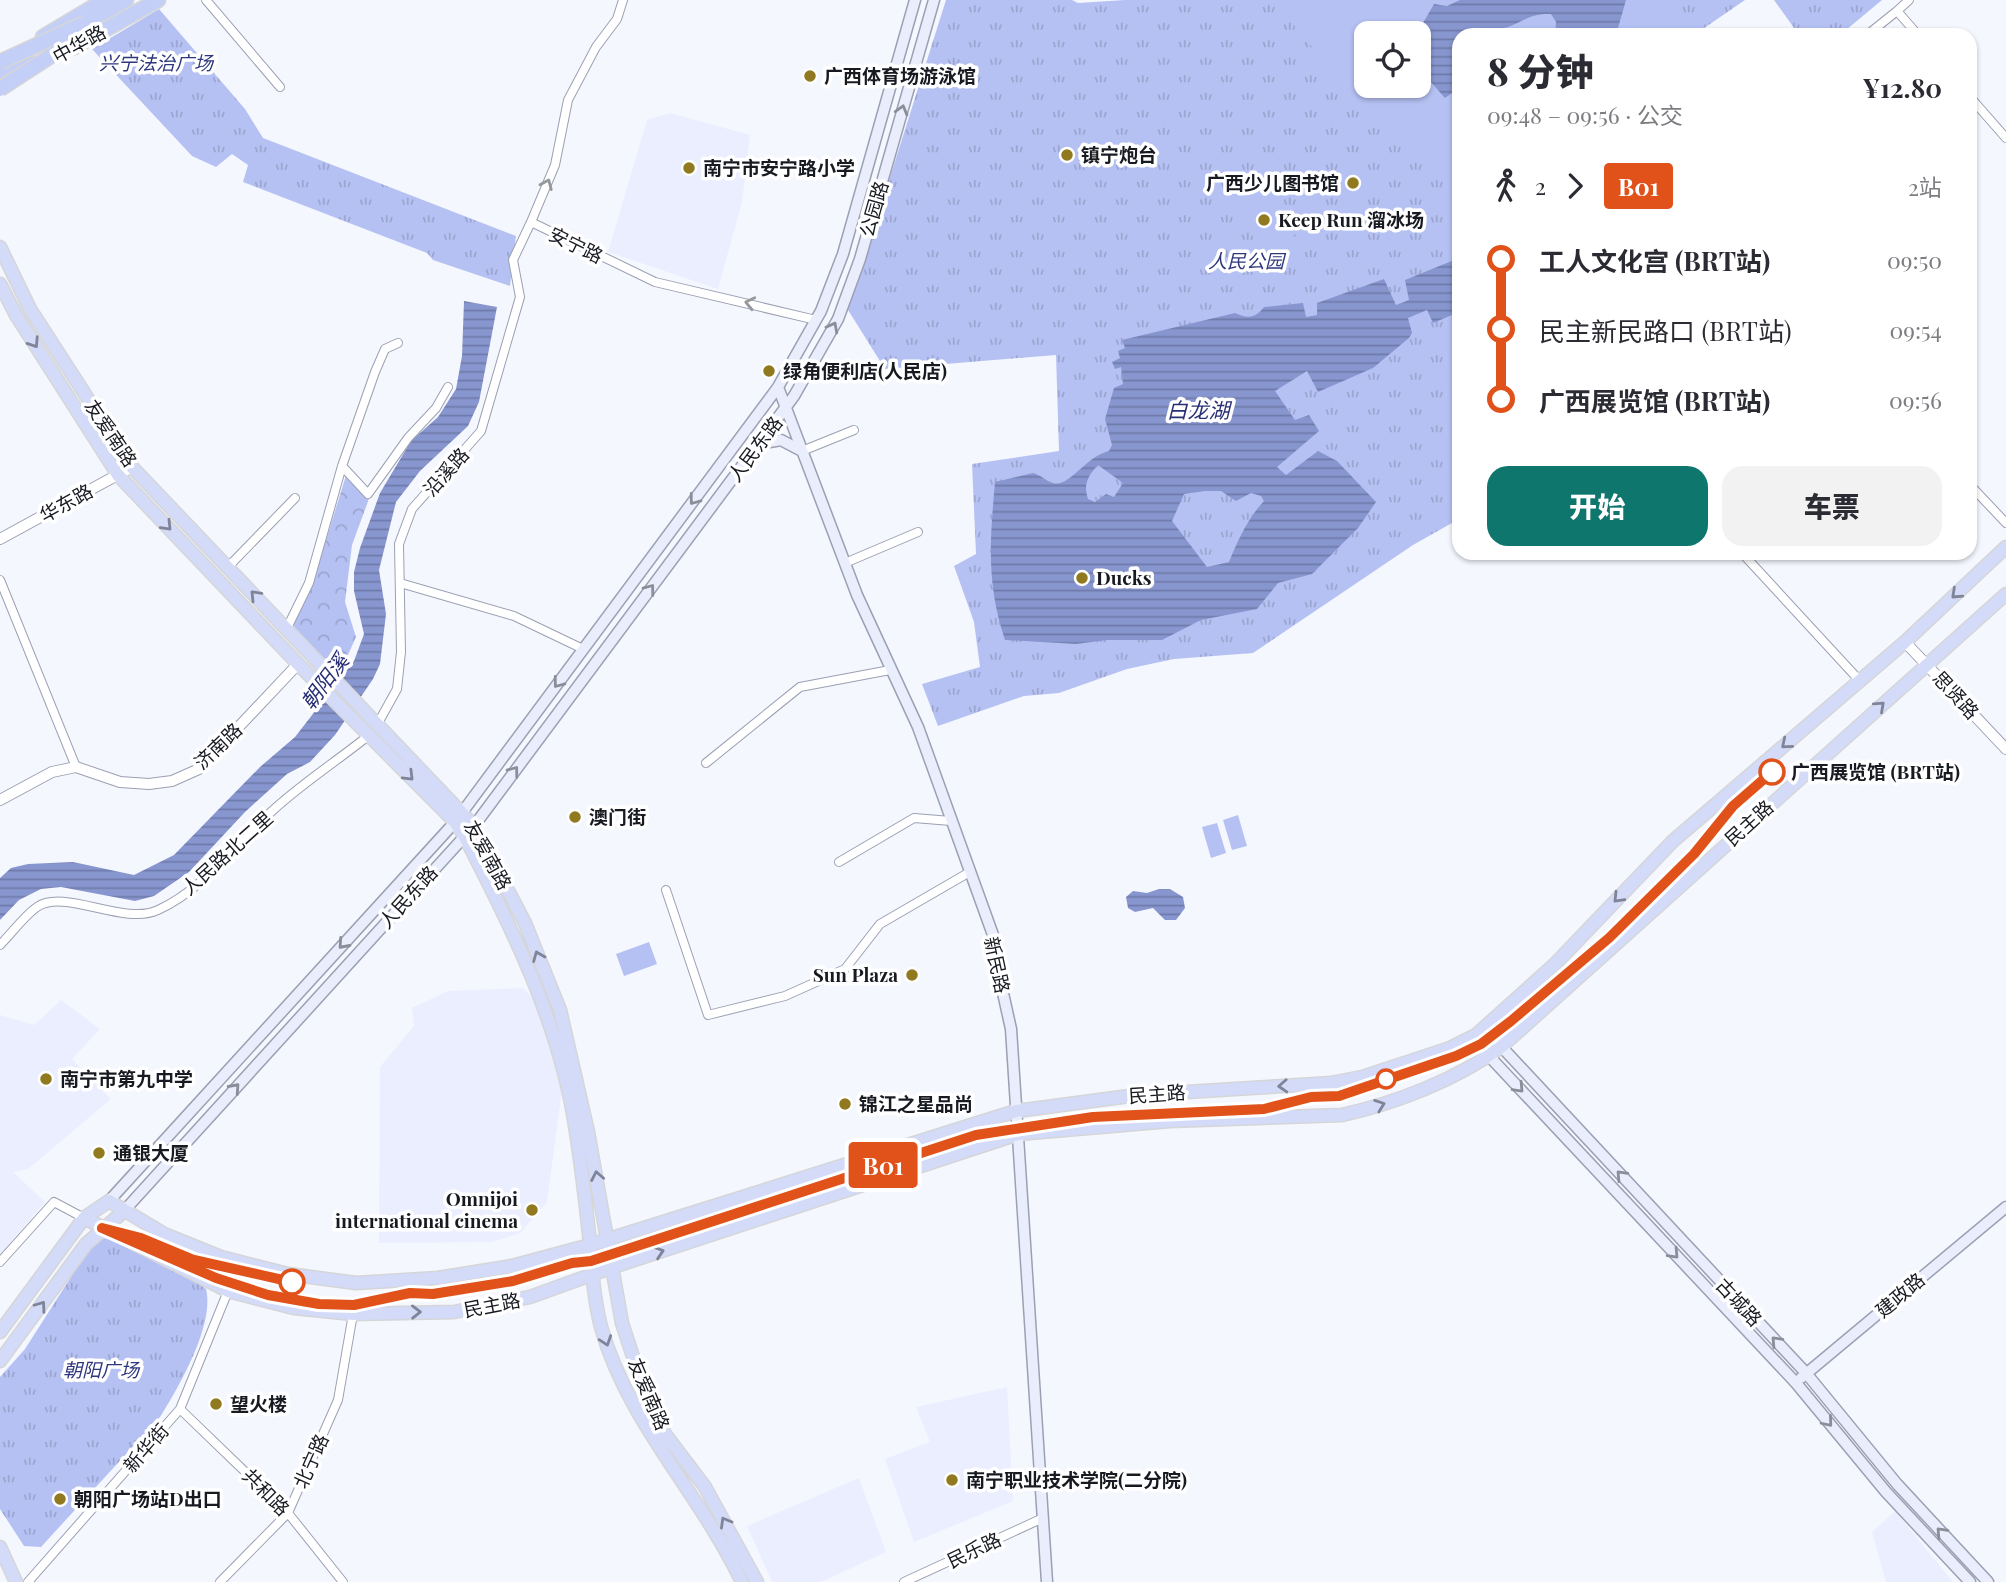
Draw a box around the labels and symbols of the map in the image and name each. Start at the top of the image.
street label: 中华路 [47,18,110,68]
park label: 兴宁法治广场 [99,49,215,75]
place label: 广西体育场游泳馆 [824,62,976,88]
marker: 广西体育场游泳馆 [802,68,818,84]
one-way arrow [894,105,909,117]
place label: 镇宁炮台 [1081,141,1157,167]
marker: 镇宁炮台 [1059,147,1075,163]
place label: 南宁市安宁路小学 [703,154,855,180]
marker: 南宁市安宁路小学 [681,160,697,176]
place label: 广西少儿图书馆 [1206,169,1339,195]
marker: 广西少儿图书馆 [1345,175,1361,191]
street label: 公园路 [853,178,893,240]
one-way arrow [539,179,553,191]
place label: Keep Run 溜冰场 [1278,206,1424,232]
marker: Keep Run 溜冰场 [1256,212,1272,228]
street label: 安宁路 [545,220,608,268]
park label: 人民公园 [1208,247,1287,273]
one-way arrow [744,297,756,311]
one-way arrow [825,321,838,334]
one-way arrow [26,335,38,348]
place label: 绿角便利店(人民店) [783,357,947,383]
marker: 绿角便利店(人民店) [761,363,777,379]
street label: 友爱南路 [80,394,144,471]
water label: 白龙湖 [1167,395,1232,423]
street label: 人民东路 [721,410,787,487]
street label: 沿溪路 [417,441,474,501]
street label: 华东路 [34,477,97,527]
one-way arrow [690,493,702,505]
one-way arrow [159,518,172,531]
place label: Ducks [1096,564,1152,590]
marker: Ducks [1074,570,1090,586]
one-way arrow [642,584,655,597]
one-way arrow [1951,585,1964,598]
one-way arrow [250,590,263,603]
water label: 朝阳溪 [293,646,355,714]
street label: 思贤路 [1928,665,1986,724]
one-way arrow [554,675,567,688]
one-way arrow [1871,702,1884,714]
street label: 济南路 [188,716,247,774]
one-way arrow [1781,736,1794,749]
place label: 广西展览馆 (BRT站) [1791,758,1960,784]
marker: 广西展览馆 (BRT站) [1759,759,1785,785]
one-way arrow [506,766,519,779]
one-way arrow [401,768,413,780]
street label: 民主路 [1718,794,1778,851]
place label: 澳门街 [589,803,646,829]
street label: 人民路北二里 [175,804,277,900]
marker: 澳门街 [567,809,583,825]
street label: 友爱南路 [459,815,519,894]
street label: 人民东路 [372,859,442,933]
one-way arrow [1614,890,1627,903]
street label: 新民路 [979,934,1017,995]
one-way arrow [338,936,351,949]
one-way arrow [533,951,547,963]
place label: Sun Plaza [813,961,898,987]
marker: Sun Plaza [904,967,920,983]
place label: 南宁市第九中学 [60,1065,193,1091]
unlabelled marker [1376,1069,1396,1089]
marker: 南宁市第九中学 [38,1071,54,1087]
street label: 民主路 [1128,1078,1186,1108]
one-way arrow [1277,1078,1288,1093]
one-way arrow [1511,1080,1523,1093]
one-way arrow [227,1083,239,1096]
place label: 锦江之星品尚 [859,1090,973,1116]
marker: 锦江之星品尚 [837,1096,853,1112]
one-way arrow [1373,1099,1385,1113]
place label: 通银大厦 [113,1139,189,1165]
line badge: B01 [843,1142,923,1188]
marker: 通银大厦 [91,1145,107,1161]
one-way arrow [590,1170,605,1182]
one-way arrow [1617,1170,1629,1183]
place label: Omnijoi international cinema [335,1185,518,1233]
marker: Omnijoi international cinema [524,1202,540,1218]
one-way arrow [652,1246,664,1260]
one-way arrow [1666,1246,1679,1259]
street label: 建政路 [1869,1266,1930,1323]
unlabelled marker [279,1269,305,1295]
street label: 古城路 [1711,1272,1769,1331]
street label: 民主路 [461,1286,522,1322]
one-way arrow [32,1301,45,1314]
one-way arrow [411,1305,422,1320]
one-way arrow [598,1335,612,1347]
one-way arrow [1772,1336,1785,1349]
street label: 友爱南路 [623,1354,677,1434]
park label: 朝阳广场 [63,1356,141,1382]
place label: 望火楼 [230,1390,287,1416]
marker: 望火楼 [208,1396,224,1412]
one-way arrow [1820,1413,1832,1426]
street label: 新华街 [117,1417,174,1477]
street label: 北宁路 [287,1429,334,1492]
street label: 共和路 [237,1462,296,1521]
place label: 南宁职业技术学院(二分院) [966,1466,1187,1492]
marker: 南宁职业技术学院(二分院) [944,1472,960,1488]
place label: 朝阳广场站D出口 [74,1485,222,1511]
marker: 朝阳广场站D出口 [52,1491,68,1507]
one-way arrow [720,1516,733,1529]
street label: 民乐路 [942,1525,1005,1573]
one-way arrow [1937,1527,1949,1540]

